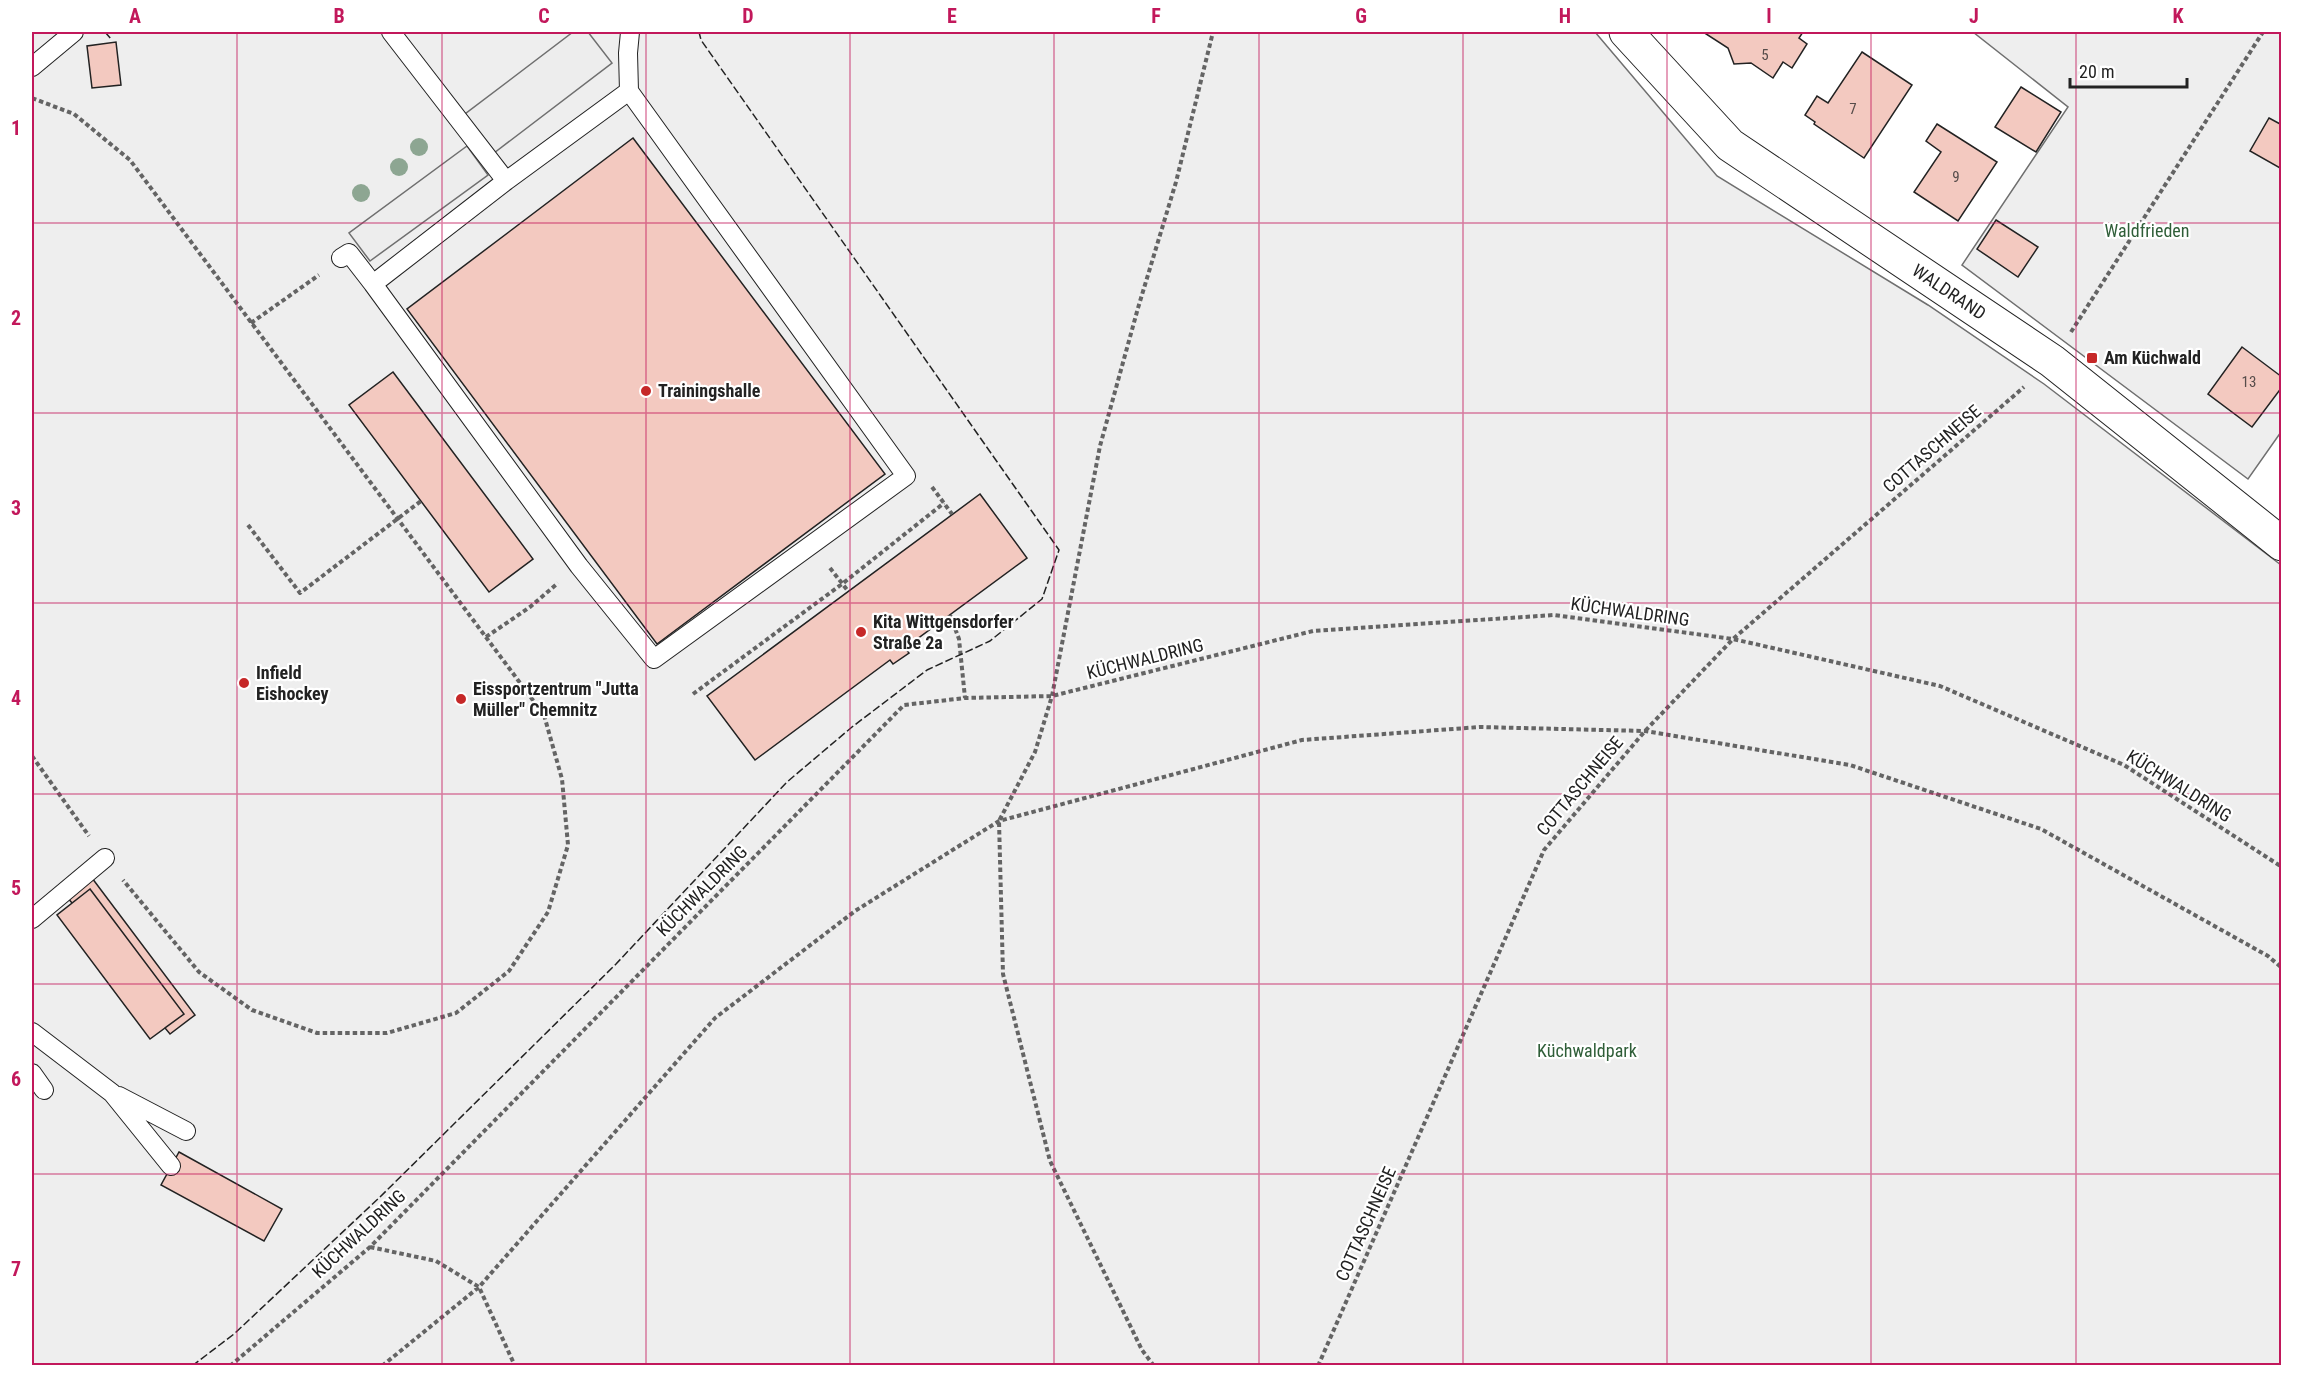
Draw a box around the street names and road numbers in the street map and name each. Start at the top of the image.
street label: WALDRAND [1909,259,1990,324]
street label: COTTASCHNEISE [1878,400,1985,497]
street label: KÜCHWALDRING [1569,593,1691,630]
street label: KÜCHWALDRING [1084,634,1205,683]
street label: COTTASCHNEISE [1532,732,1627,840]
street label: KÜCHWALDRING [2123,745,2236,826]
street label: KÜCHWALDRING [652,841,751,940]
street label: COTTASCHNEISE [1331,1163,1400,1284]
street label: KÜCHWALDRING [308,1185,410,1282]

